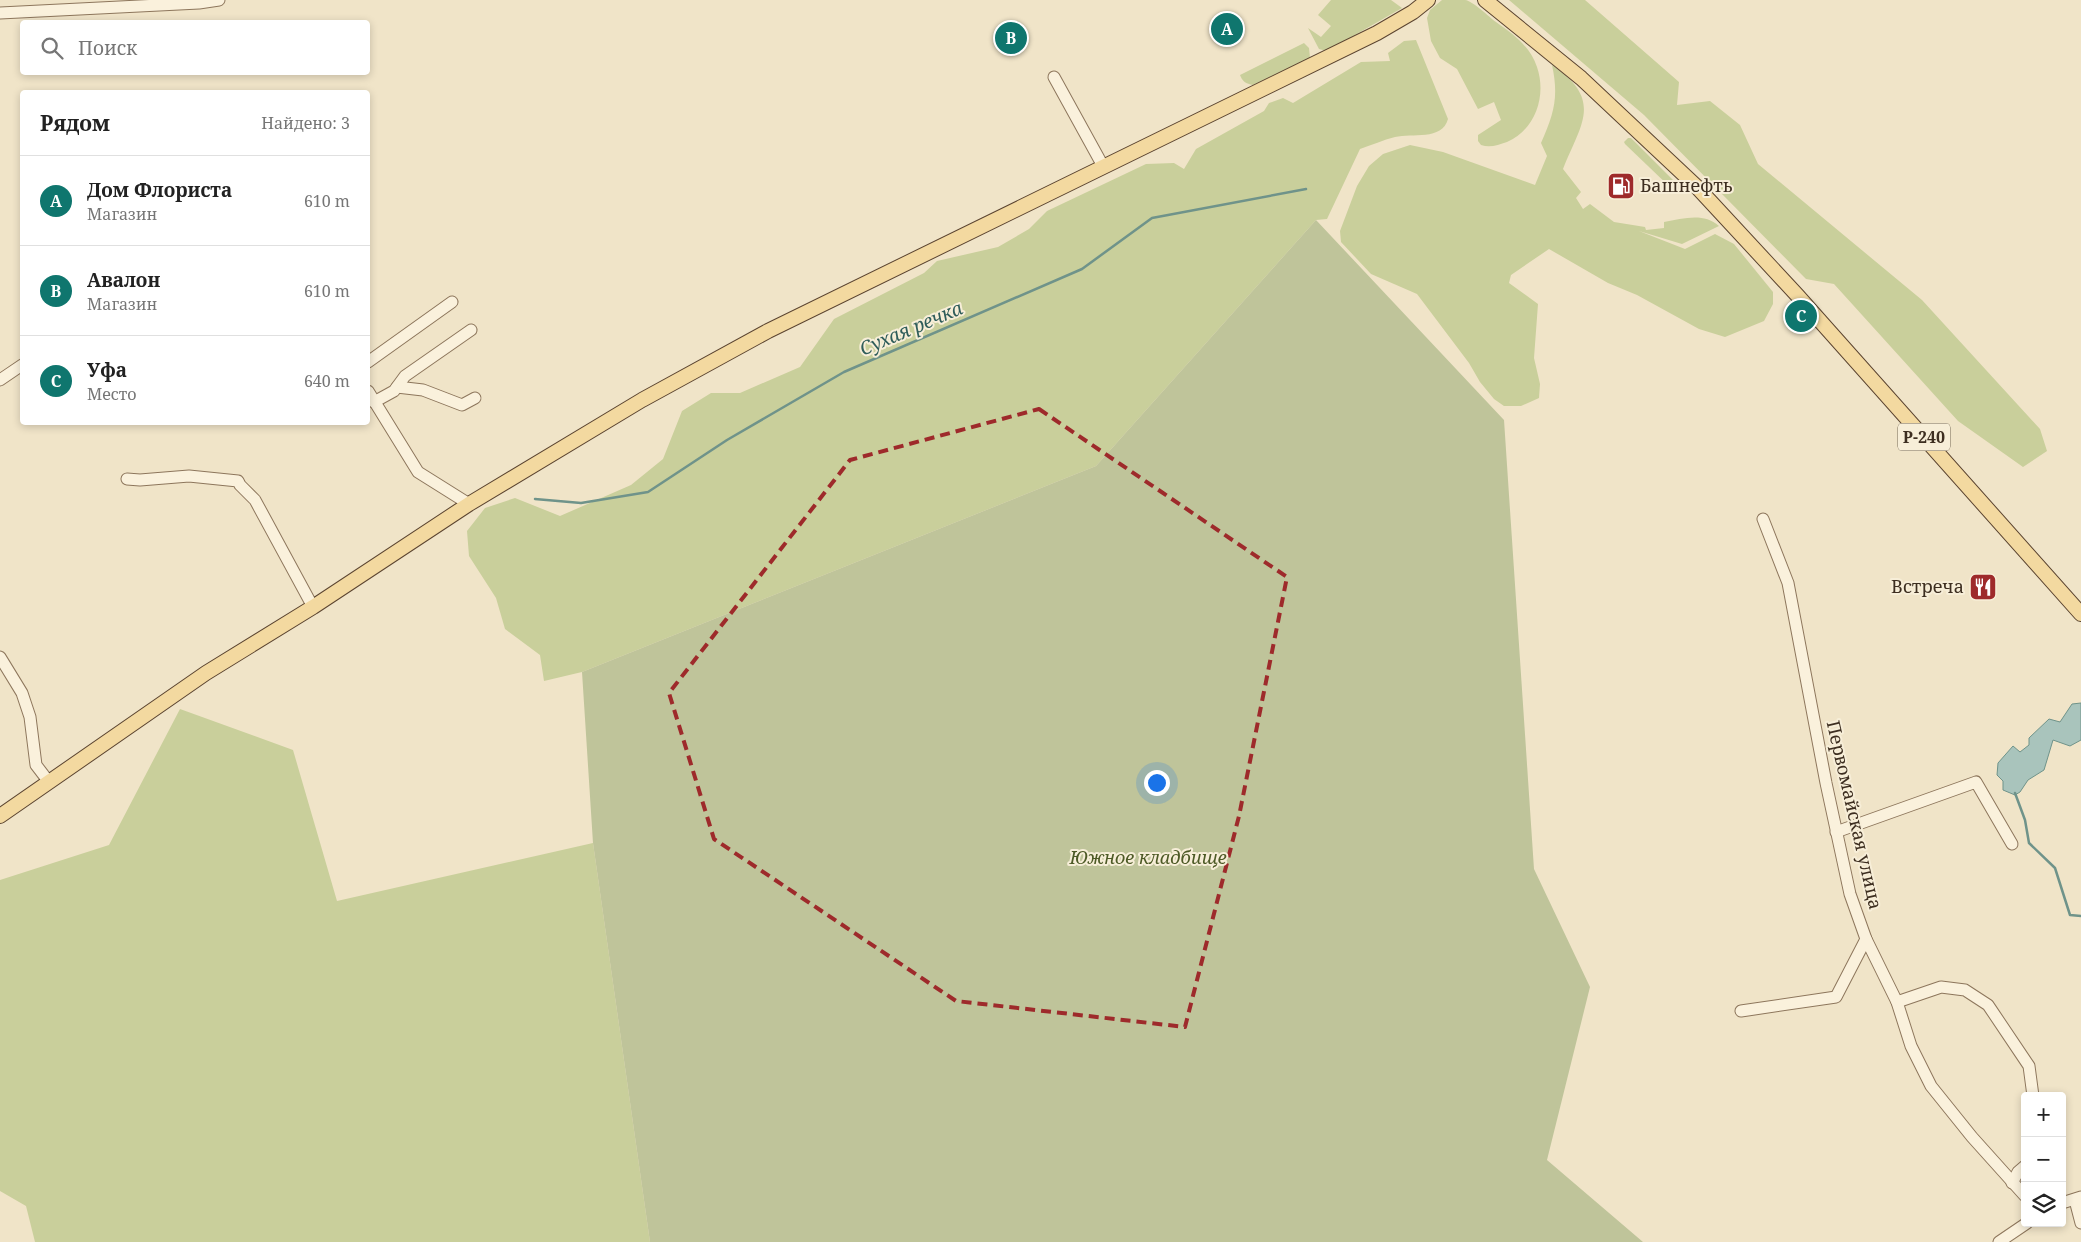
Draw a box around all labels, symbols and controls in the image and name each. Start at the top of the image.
pin: A [1211,10,1243,48]
pin: B [995,19,1027,57]
search box [20,20,370,75]
icon: search [38,34,66,62]
text: Поиск [78,35,137,61]
text: Рядом [40,109,110,137]
text: Найдено: 3 [261,112,350,134]
fuel station icon: Башнефть [1606,171,1636,201]
place label: Башнефть [1640,173,1733,197]
text: Дом Флориста [87,177,232,203]
text: A [50,190,62,212]
text: 610 m [304,190,350,212]
text: Магазин [87,203,157,225]
text: Авалон [87,267,160,293]
text: B [51,280,61,302]
text: 610 m [304,280,350,302]
text: Магазин [87,293,157,315]
water label: Сухая речка [855,294,967,361]
pin: C [1785,297,1817,335]
text: Уфа [87,357,127,383]
text: C [51,370,61,392]
text: 640 m [304,370,350,392]
text: Место [87,383,136,405]
road number: Р-240 [1898,424,1950,451]
restaurant icon: Встреча [1968,572,1998,602]
place label: Встреча [1891,574,1964,598]
street label: Первомайская улица [1822,718,1888,912]
your location [1144,770,1170,796]
park label: Южное кладбище [1068,845,1227,869]
map controls [2021,1092,2066,1227]
button: + [2021,1092,2066,1137]
button: − [2021,1137,2066,1182]
button: layers [2021,1182,2066,1227]

